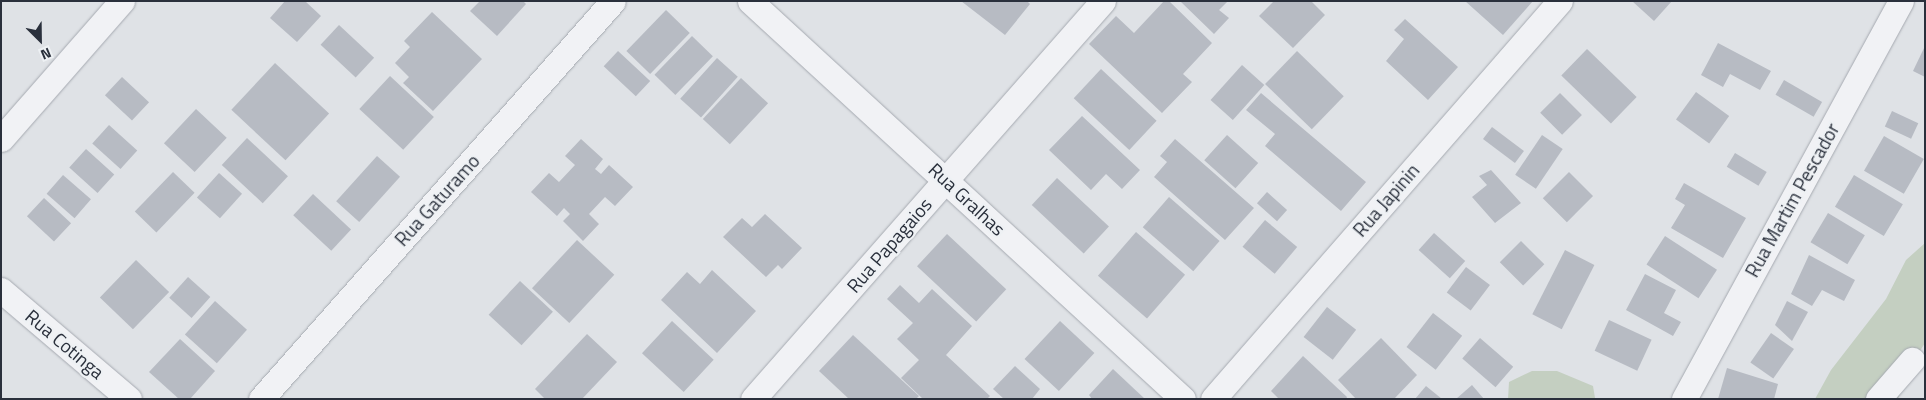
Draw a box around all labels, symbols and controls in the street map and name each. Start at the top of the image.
north arrow [15,15,65,65]
text: N [37,43,55,66]
street label: Rua Martim Pescador [1740,119,1844,281]
street label: Rua Gaturamo [390,149,484,251]
street label: Rua Gralhas [924,158,1010,240]
street label: Rua Japinin [1348,159,1424,241]
street label: Rua Papagaios [842,193,936,297]
street label: Rua Cotinga [21,304,109,384]

